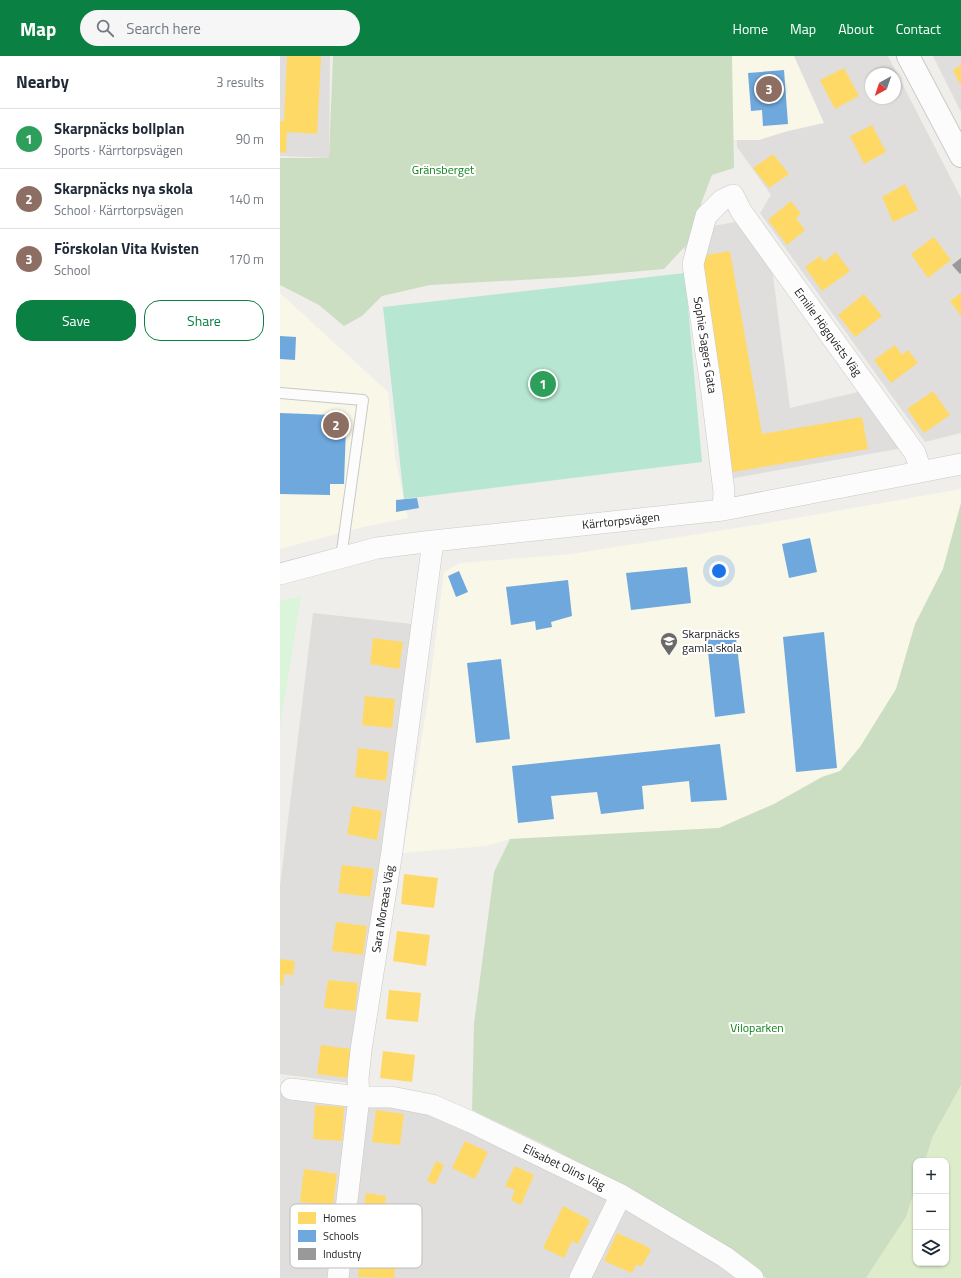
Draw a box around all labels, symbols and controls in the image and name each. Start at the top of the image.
search box [80,10,360,46]
text: Map [20,14,56,43]
icon: search [94,17,116,39]
text: Search here [126,17,201,40]
text: Home [733,18,768,39]
text: Map [790,18,816,39]
text: About [838,18,874,39]
text: Contact [896,18,941,39]
north arrow [865,68,901,104]
text: Nearby [16,69,69,95]
text: 3 results [216,72,264,92]
pin: 3 [756,74,782,104]
text: Skarpnäcks bollplan [54,117,184,140]
text: 1 [25,129,33,149]
text: 90 m [236,129,264,149]
text: Sports · Kärrtorpsvägen [54,140,183,160]
park label: Gränsberget [412,160,475,179]
text: Skarpnäcks nya skola [54,177,193,200]
text: 2 [25,189,33,209]
text: 140 m [228,189,264,209]
text: School · Kärrtorpsvägen [54,200,184,220]
text: Förskolan Vita Kvisten [54,237,199,260]
text: 3 [25,249,33,269]
text: 170 m [228,249,264,269]
text: School [54,260,90,280]
street label: Emilie Högqvists Väg [790,283,867,380]
street label: Sophie Sagers Gata [688,295,723,395]
button: Save [16,300,136,341]
button: Share [144,300,264,341]
pin: 1 [530,369,556,399]
pin: 2 [323,410,349,440]
street label: Kärrtorpsvägen [581,507,661,534]
your location [709,561,729,581]
place label: Skarpnäcks gamla skola [682,624,742,657]
school or university icon: Skarpnäcks gamla skola [659,631,679,656]
street label: Sara Moræas Väg [366,864,399,954]
park label: Viloparken [730,1018,784,1037]
street label: Elisabet Olins Väg [520,1138,609,1195]
map controls [913,1158,949,1266]
button: + [913,1158,949,1194]
button: − [913,1194,949,1230]
legend [290,1204,422,1268]
text: Homes [323,1210,356,1226]
text: Schools [323,1228,359,1244]
button: layers [913,1230,949,1266]
text: Industry [323,1246,362,1262]

